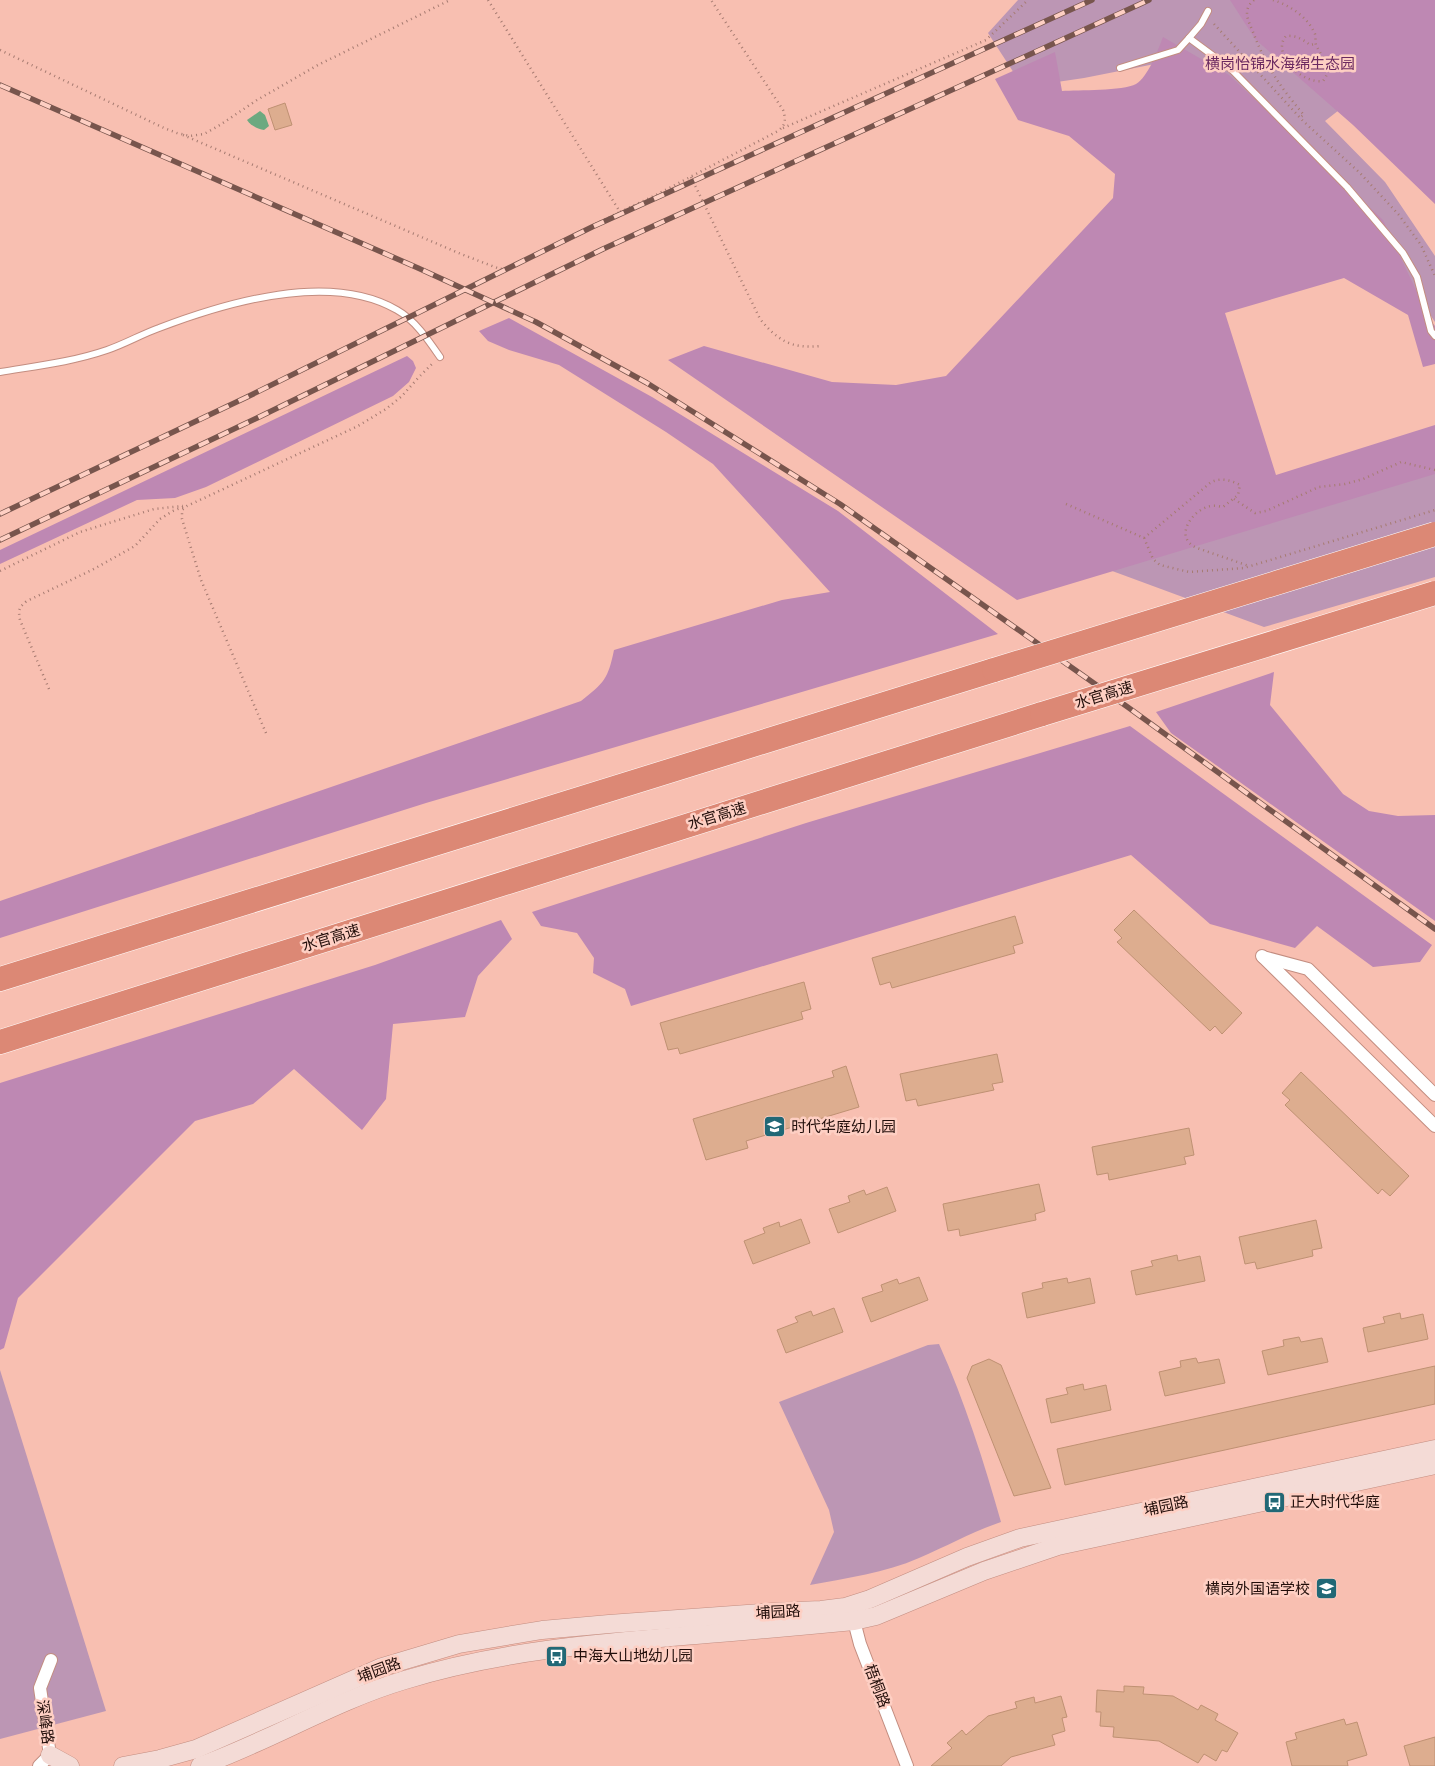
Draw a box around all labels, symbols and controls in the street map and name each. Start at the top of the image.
park label: 横岗怡锦水海绵生态园 [1205,55,1355,73]
street label: 水官高速 [1073,678,1135,712]
street label: 水官高速 [686,799,748,833]
street label: 水官高速 [300,921,362,955]
school or university icon: 时代华庭幼儿园 [763,1115,787,1139]
place label: 时代华庭幼儿园 [791,1118,896,1136]
bus stop icon: 正大时代华庭 [1262,1490,1286,1514]
street label: 埔园路 [1142,1493,1190,1519]
place label: 正大时代华庭 [1290,1493,1380,1511]
school or university icon: 横岗外国语学校 [1314,1577,1338,1601]
place label: 横岗外国语学校 [1205,1580,1310,1598]
street label: 埔园路 [755,1602,801,1622]
bus stop icon: 中海大山地幼儿园 [545,1644,569,1668]
place label: 中海大山地幼儿园 [573,1647,693,1665]
street label: 埔园路 [355,1654,403,1686]
street label: 梧桐路 [861,1662,893,1710]
street label: 深峰路 [33,1698,57,1746]

